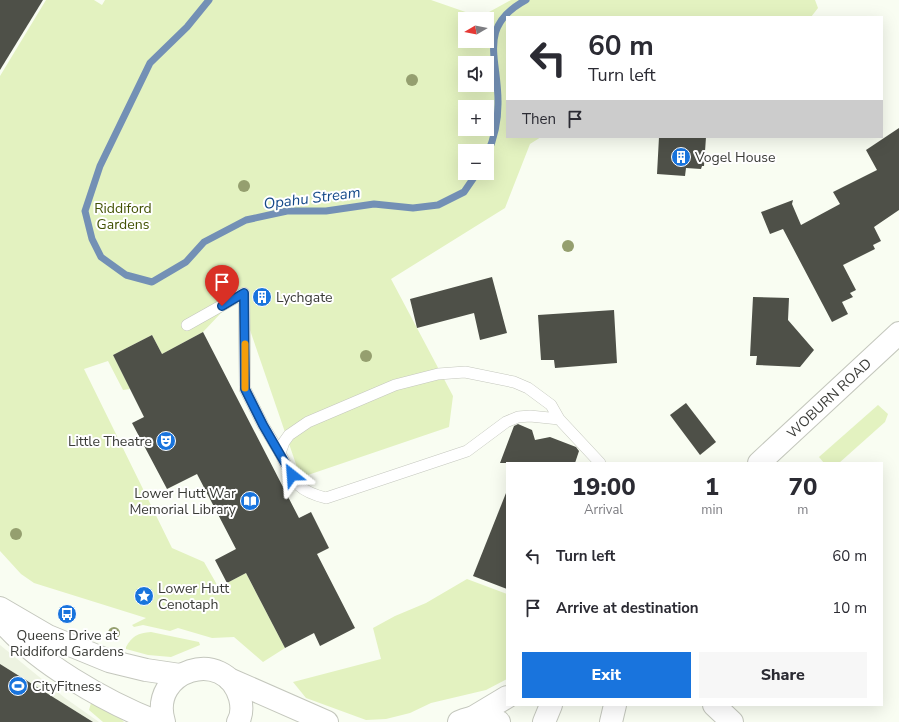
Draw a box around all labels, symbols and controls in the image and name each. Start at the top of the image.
north arrow [458,12,494,48]
map controls [458,12,494,180]
text: 60 m [588,27,654,65]
icon: left [522,32,574,84]
button: sound [458,56,494,92]
text: Turn left [588,63,656,87]
button: + [458,100,494,136]
icon: arrive [564,108,586,130]
text: Then [522,109,556,129]
button: − [458,144,494,180]
building icon: Vogel House [670,146,692,168]
place label: Vogel House [694,148,775,167]
water label: Opahu Stream [262,182,362,214]
park label: Riddiford Gardens [94,199,152,234]
pin [205,265,239,306]
icon: arrive [211,271,233,293]
building icon: Lychgate [251,286,273,308]
place label: Lychgate [276,288,332,307]
street label: WOBURN ROAD [783,354,876,443]
theatre icon: Little Theatre [155,430,177,452]
place label: Little Theatre [68,432,152,451]
position arrow [271,454,313,496]
text: 19:00 [572,471,636,503]
text: 1 [705,471,719,503]
text: 70 [788,471,817,503]
place label: Lower Hutt War Memorial Library [129,484,237,519]
library icon: Lower Hutt War Memorial Library [239,490,261,512]
text: Arrival [584,501,623,519]
text: min [701,501,723,519]
text: m [797,501,808,519]
icon: left [522,545,544,567]
text: Turn left [556,546,615,566]
text: 60 m [832,546,867,566]
place label: Lower Hutt Cenotaph [158,579,229,614]
place icon: Lower Hutt Cenotaph [133,585,155,607]
icon: arrive [522,597,544,619]
text: Arrive at destination [556,598,699,618]
text: 10 m [832,598,867,618]
bus stop icon: Queens Drive at Riddiford Gardens [56,603,78,625]
place label: Queens Drive at Riddiford Gardens [10,626,124,661]
button: Exit [522,652,691,698]
button: Share [699,652,867,698]
sports icon: CityFitness [7,675,29,697]
place label: CityFitness [32,677,102,696]

